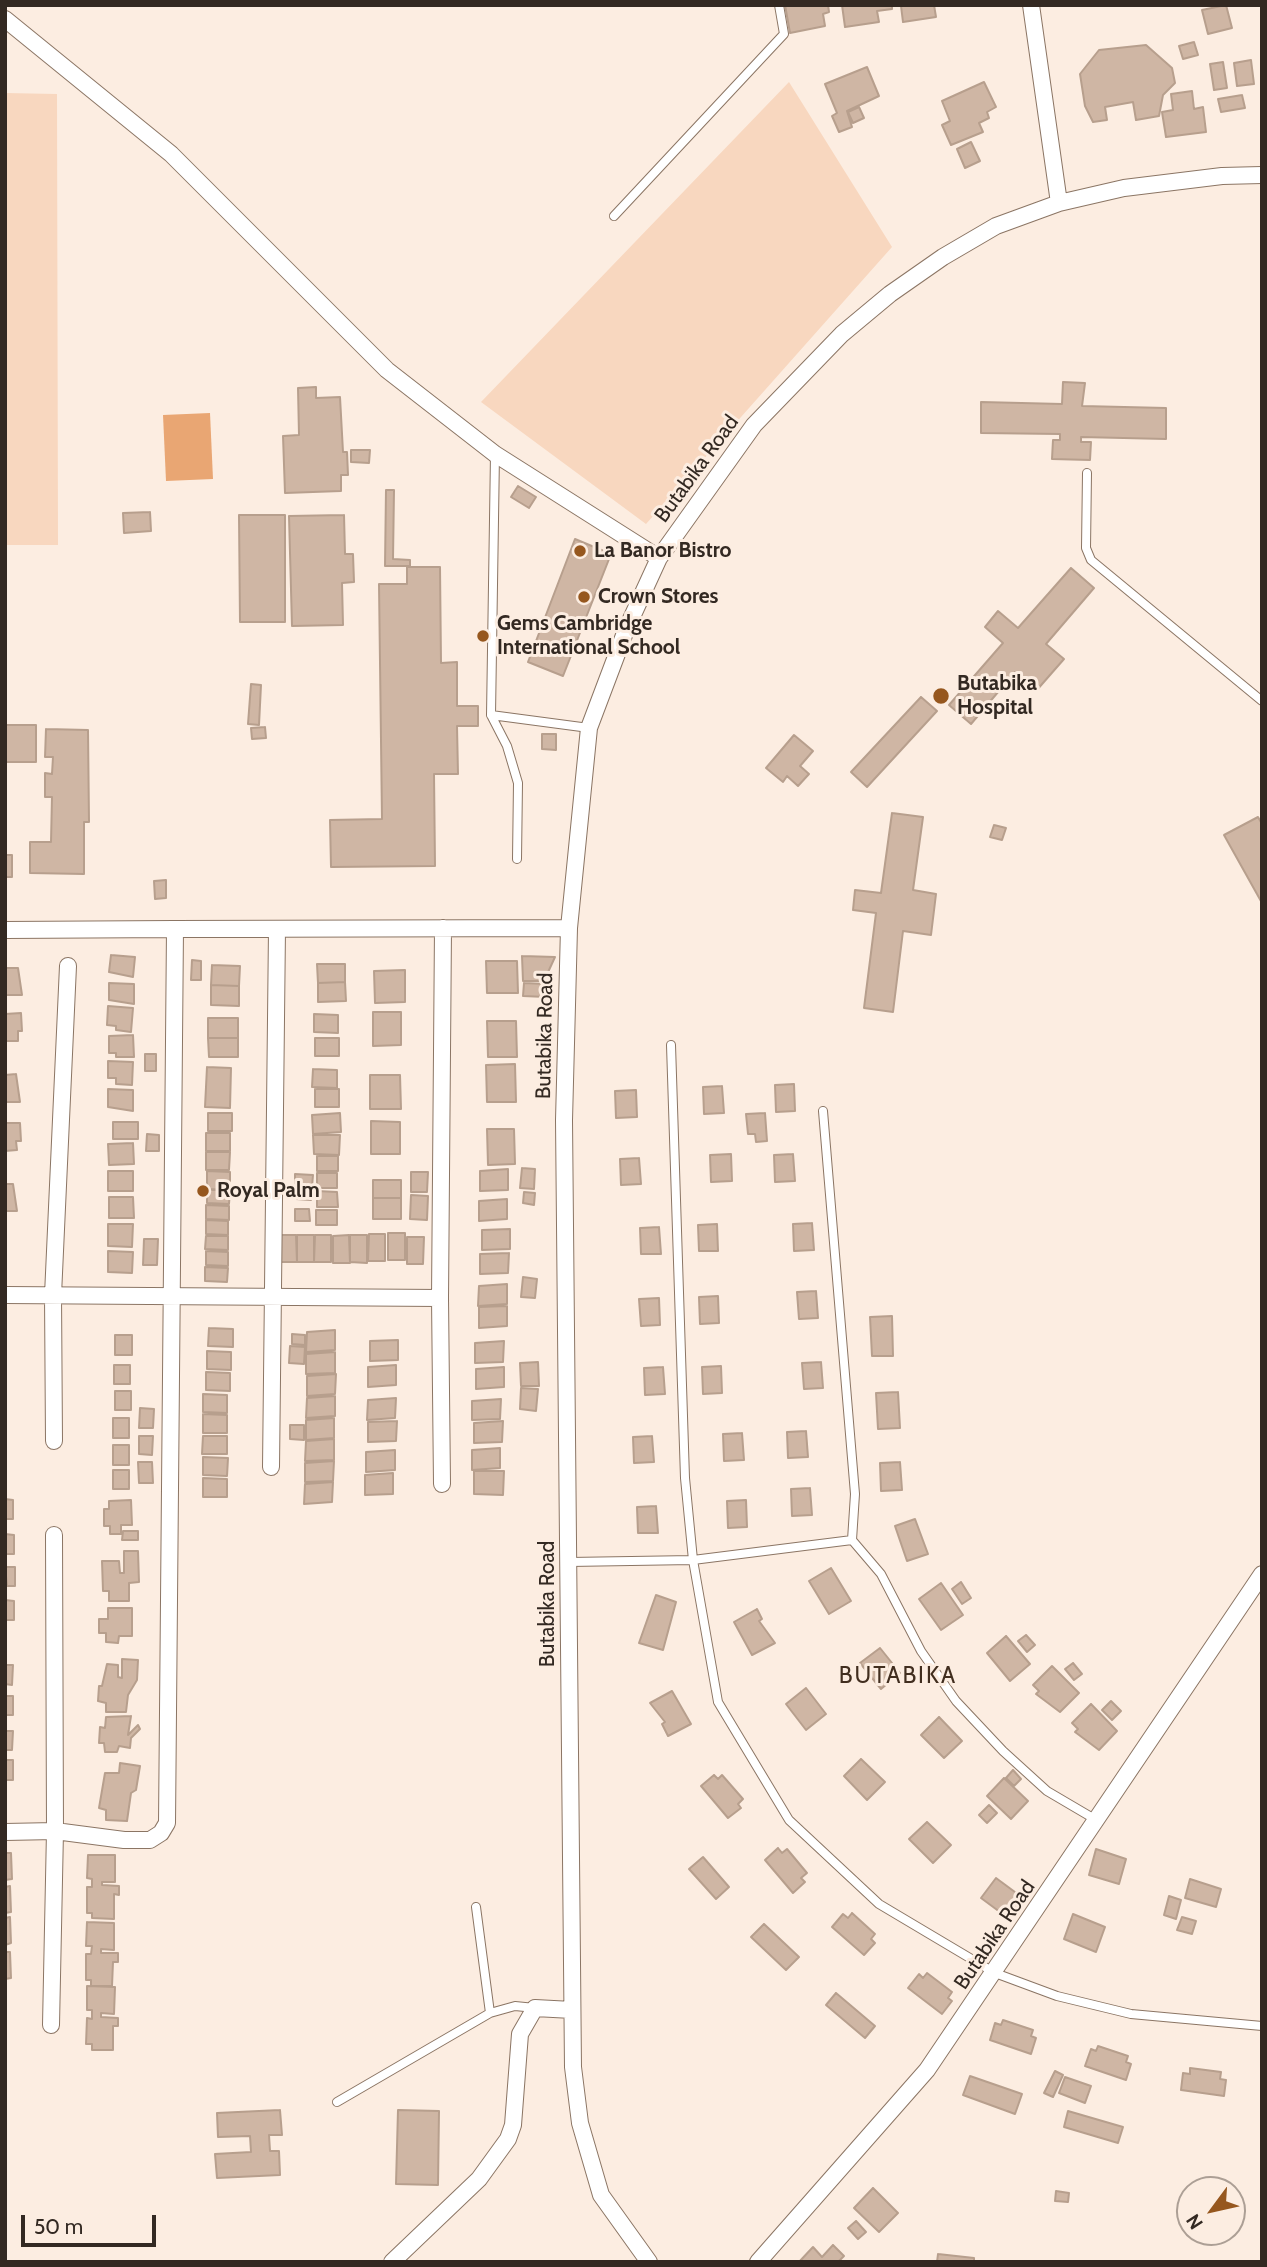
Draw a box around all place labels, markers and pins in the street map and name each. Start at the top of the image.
place label: La Banor Bistro [594,538,731,564]
marker: La Banor Bistro [572,543,588,559]
place label: Crown Stores [598,584,718,610]
marker: Crown Stores [576,589,592,605]
place label: Gems Cambridge International School [497,611,680,661]
marker: Gems Cambridge International School [475,628,491,644]
place label: Butabika Hospital [957,671,1037,721]
marker: Butabika Hospital [931,686,951,706]
place label: Royal Palm [217,1178,320,1204]
marker: Royal Palm [195,1183,211,1199]

